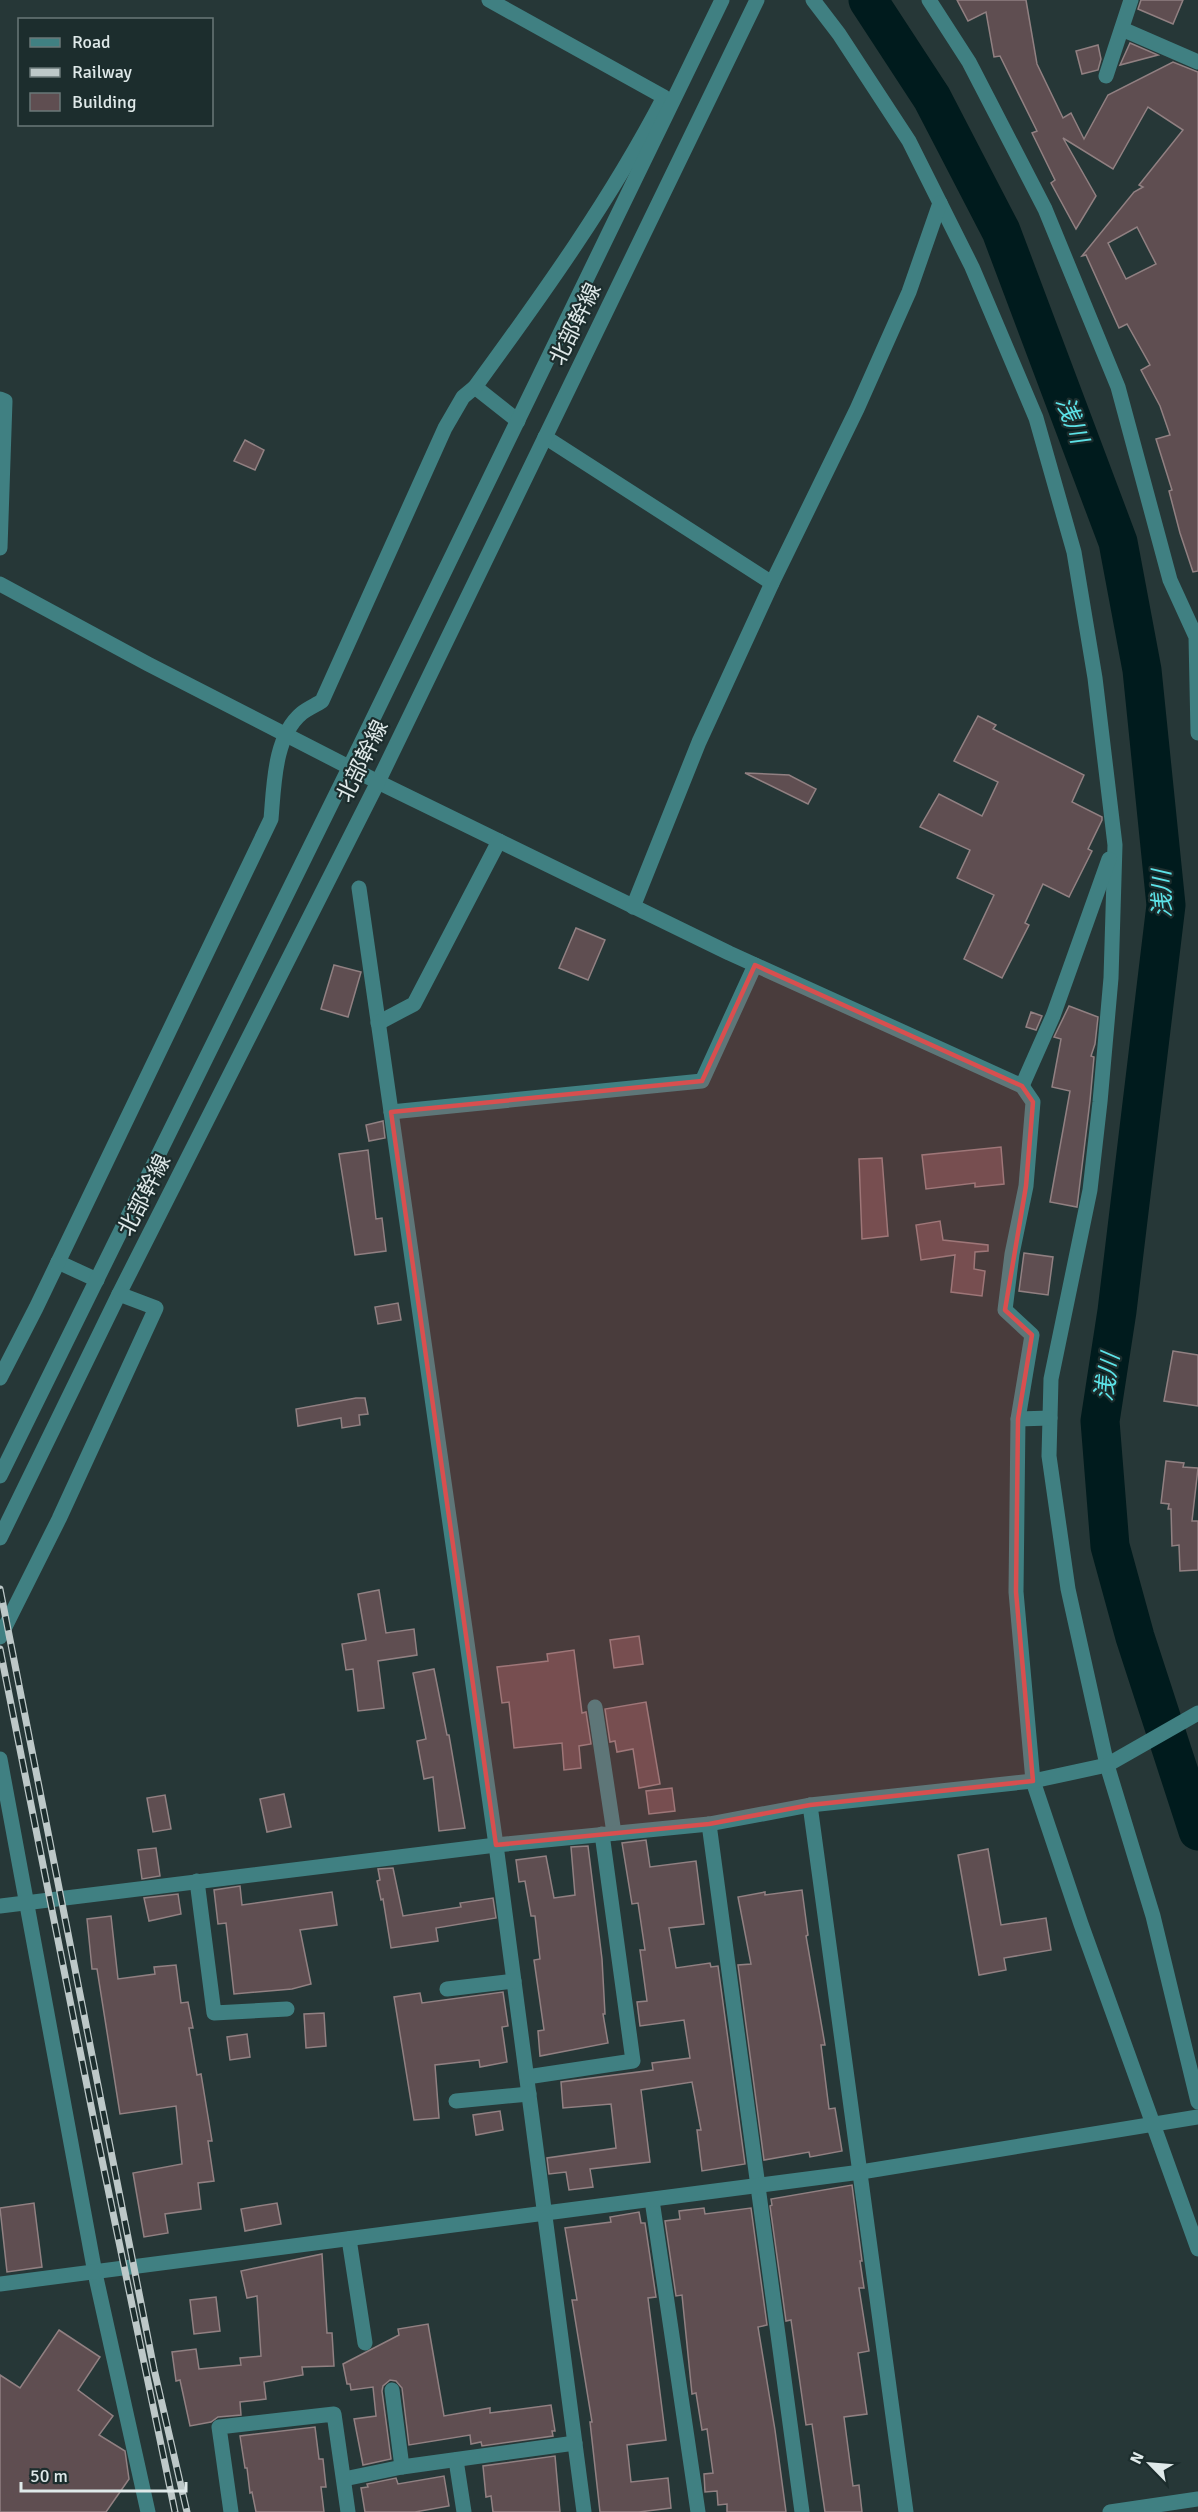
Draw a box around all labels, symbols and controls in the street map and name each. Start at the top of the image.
legend [18,18,213,126]
text: Road [72,31,111,53]
text: Railway [72,61,133,83]
text: Building [72,91,136,113]
street label: 北部幹線 [544,279,606,369]
water label: 浅川 [1049,392,1096,451]
street label: 北部幹線 [331,716,393,806]
water label: 浅川 [1147,867,1177,918]
street label: 北部幹線 [112,1150,176,1240]
water label: 浅川 [1088,1348,1126,1403]
north arrow [1120,2434,1180,2494]
text: N [1126,2449,1149,2467]
scale bar [21,2455,186,2493]
text: 50 m [30,2465,68,2487]

